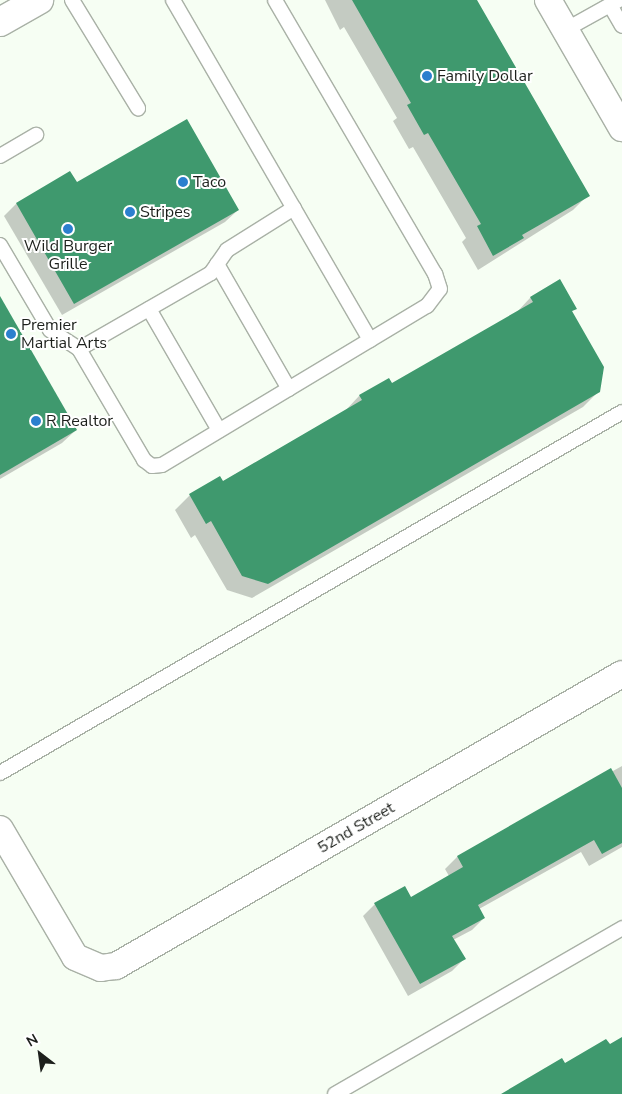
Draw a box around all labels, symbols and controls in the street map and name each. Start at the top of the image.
place label: Family Dollar [437,66,533,86]
marker: Family Dollar [421,70,433,82]
place label: Taco [193,172,226,192]
marker: Taco [177,176,189,188]
place label: Stripes [140,202,190,222]
marker: Stripes [124,206,136,218]
marker: Wild Burger Grille [62,223,74,235]
place label: Wild Burger Grille [24,236,112,274]
place label: Premier Martial Arts [21,315,107,353]
marker: Premier Martial Arts [5,328,17,340]
place label: R Realtor [46,411,113,431]
marker: R Realtor [30,415,42,427]
street label: 52nd Street [314,798,398,858]
north arrow [15,1029,65,1079]
text: N [23,1030,42,1051]

